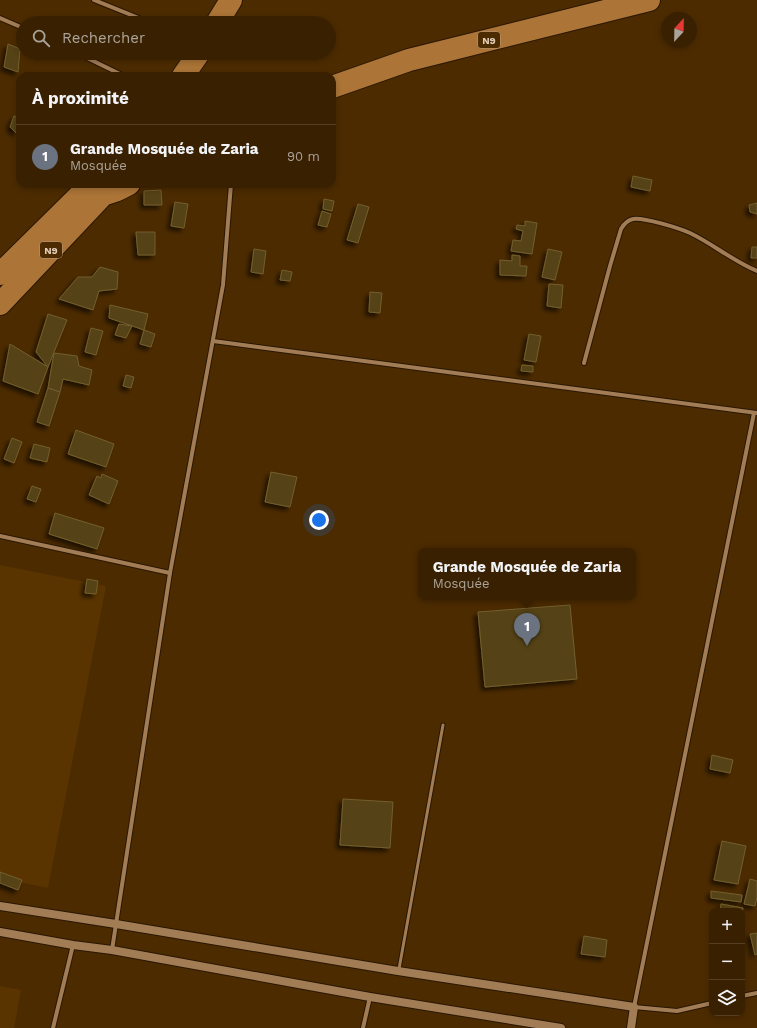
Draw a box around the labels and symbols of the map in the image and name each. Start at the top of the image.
north arrow [661,12,697,48]
road number: N9 [478,32,500,48]
road number: N9 [40,242,62,258]
your location [309,510,329,530]
pin: 1 [514,613,540,646]

